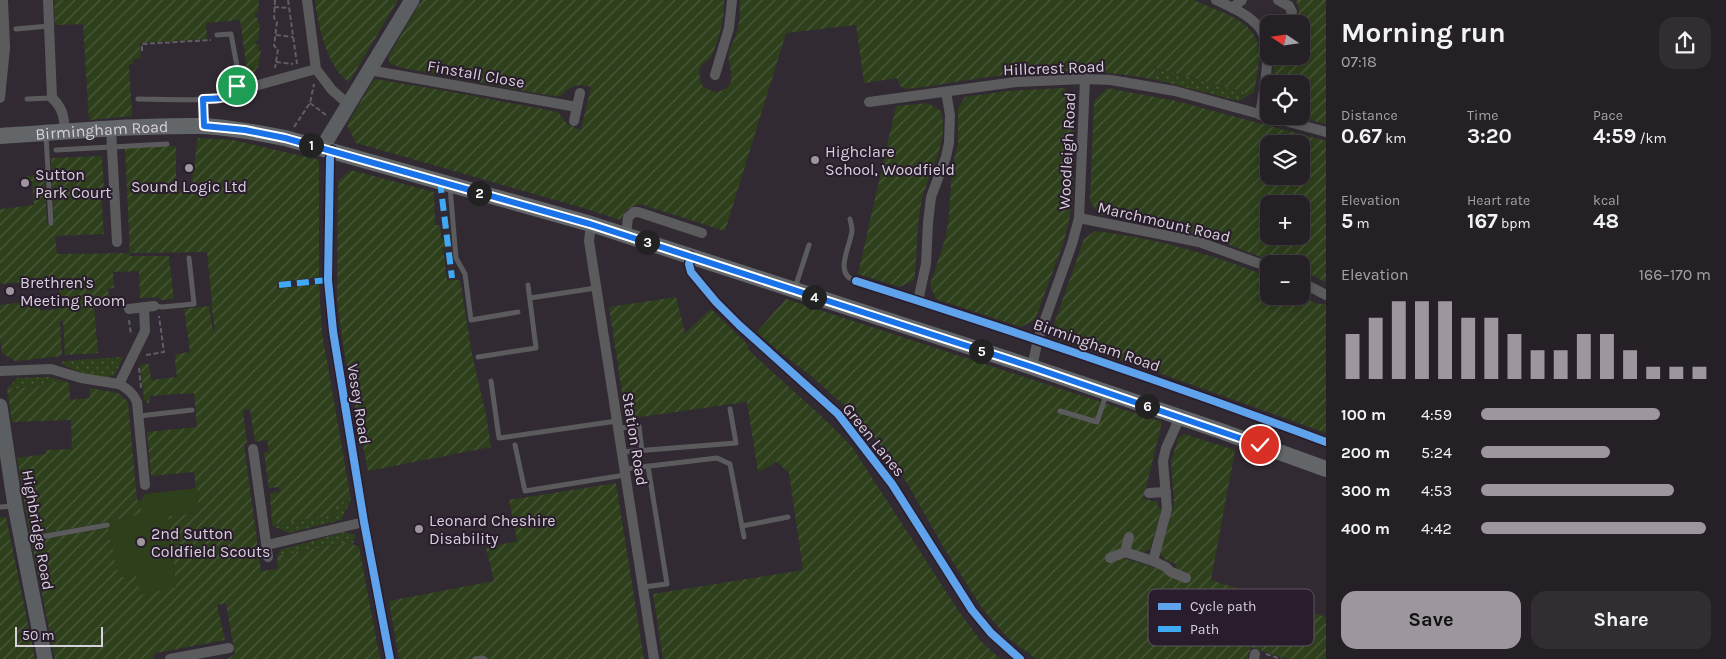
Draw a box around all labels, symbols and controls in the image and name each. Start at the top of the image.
north arrow [1260,15,1310,65]
map controls [1260,15,1310,305]
text: Morning run [1341,16,1506,49]
button: share [1659,17,1711,69]
text: 07:18 [1341,52,1377,71]
street label: Finstall Close [426,56,526,92]
street label: Hillcrest Road [1003,57,1105,79]
pin [216,65,258,107]
icon: arrive [223,72,251,100]
button: locate [1260,75,1310,125]
street label: Woodleigh Road [1054,92,1080,210]
text: Distance [1341,107,1398,124]
text: Time [1467,107,1498,124]
text: Pace [1593,107,1623,124]
street label: Birmingham Road [35,117,169,143]
text: 0.67 [1341,124,1382,148]
text: 3:20 [1467,124,1512,148]
text: 4:59 [1593,124,1636,148]
text: km [1382,130,1406,147]
text: /km [1636,130,1667,147]
pin: 1 [298,132,324,158]
button: layers [1260,135,1310,185]
text: 1 [309,137,314,154]
place label: Highclare School, Woodfield [825,142,955,179]
marker: Highclare School, Woodfield [809,154,821,166]
marker: Sound Logic Ltd [183,162,195,174]
place label: Sutton Park Court [35,165,111,202]
marker: Sutton Park Court [19,177,31,189]
place label: Sound Logic Ltd [131,177,247,196]
pin: 2 [466,180,492,206]
text: 2 [475,185,484,202]
text: Elevation [1341,192,1400,209]
text: Heart rate [1467,192,1530,209]
text: kcal [1593,192,1620,209]
button: + [1260,195,1310,245]
street label: Marchmount Road [1096,197,1232,247]
text: 5 [1341,209,1353,233]
text: 167 [1467,209,1498,233]
text: 48 [1593,209,1619,233]
text: m [1353,215,1370,232]
text: bpm [1498,215,1531,232]
pin: 3 [634,230,660,254]
text: 3 [643,234,652,251]
button: − [1260,255,1310,305]
text: Elevation [1341,265,1409,284]
text: 166–170 m [1639,265,1711,284]
place label: Brethren's Meeting Room [20,273,126,310]
pin: 4 [802,284,826,310]
marker: Brethren's Meeting Room [4,285,16,297]
text: 4 [810,289,819,306]
street label: Birmingham Road [1031,314,1163,376]
pin: 5 [968,338,994,364]
text: 5 [977,343,986,360]
street label: Vesey Road [343,362,375,446]
street label: Station Road [618,391,652,487]
pin: 6 [1134,394,1160,418]
text: 6 [1143,398,1152,415]
street label: Green Lanes [839,400,909,480]
text: 100 m [1341,405,1386,424]
text: 4:59 [1421,405,1452,424]
pin [1239,424,1281,466]
icon: check [1246,431,1274,459]
text: 200 m [1341,443,1390,462]
text: 5:24 [1421,443,1452,462]
street label: Highbridge Road [18,469,58,591]
text: 300 m [1341,481,1390,500]
text: 4:53 [1421,481,1452,500]
place label: Leonard Cheshire Disability [429,511,555,548]
text: 400 m [1341,519,1390,538]
text: 4:42 [1421,519,1452,538]
marker: Leonard Cheshire Disability [413,523,425,535]
place label: 2nd Sutton Coldfield Scouts [151,524,271,561]
marker: 2nd Sutton Coldfield Scouts [135,536,147,548]
legend [1148,589,1314,646]
button: Save [1341,591,1521,649]
button: Share [1531,591,1711,649]
text: Cycle path [1190,598,1256,615]
text: Path [1190,621,1219,638]
scale bar [15,624,102,647]
text: 50 m [22,627,55,644]

